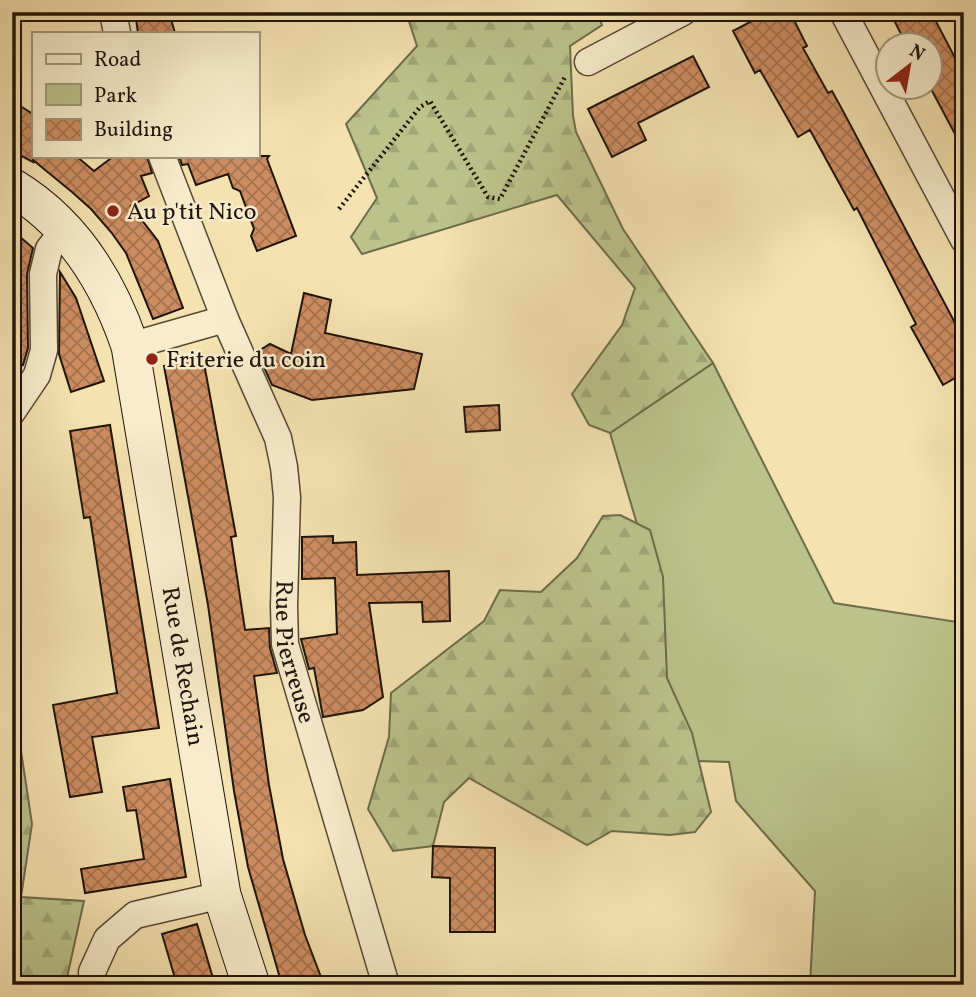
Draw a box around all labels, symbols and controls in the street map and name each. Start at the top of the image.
legend [32,32,259,158]
north arrow [874,32,944,102]
text: N [904,38,930,68]
text: Road [94,46,141,75]
text: Park [94,82,137,111]
text: Building [94,116,173,145]
place label: Au p'tit Nico [127,196,256,230]
marker: Au p'tit Nico [105,203,121,219]
place label: Friterie du coin [166,344,326,378]
marker: Friterie du coin [144,351,160,367]
street label: Rue Pierreuse [265,580,323,728]
street label: Rue de Rechain [152,584,212,749]

